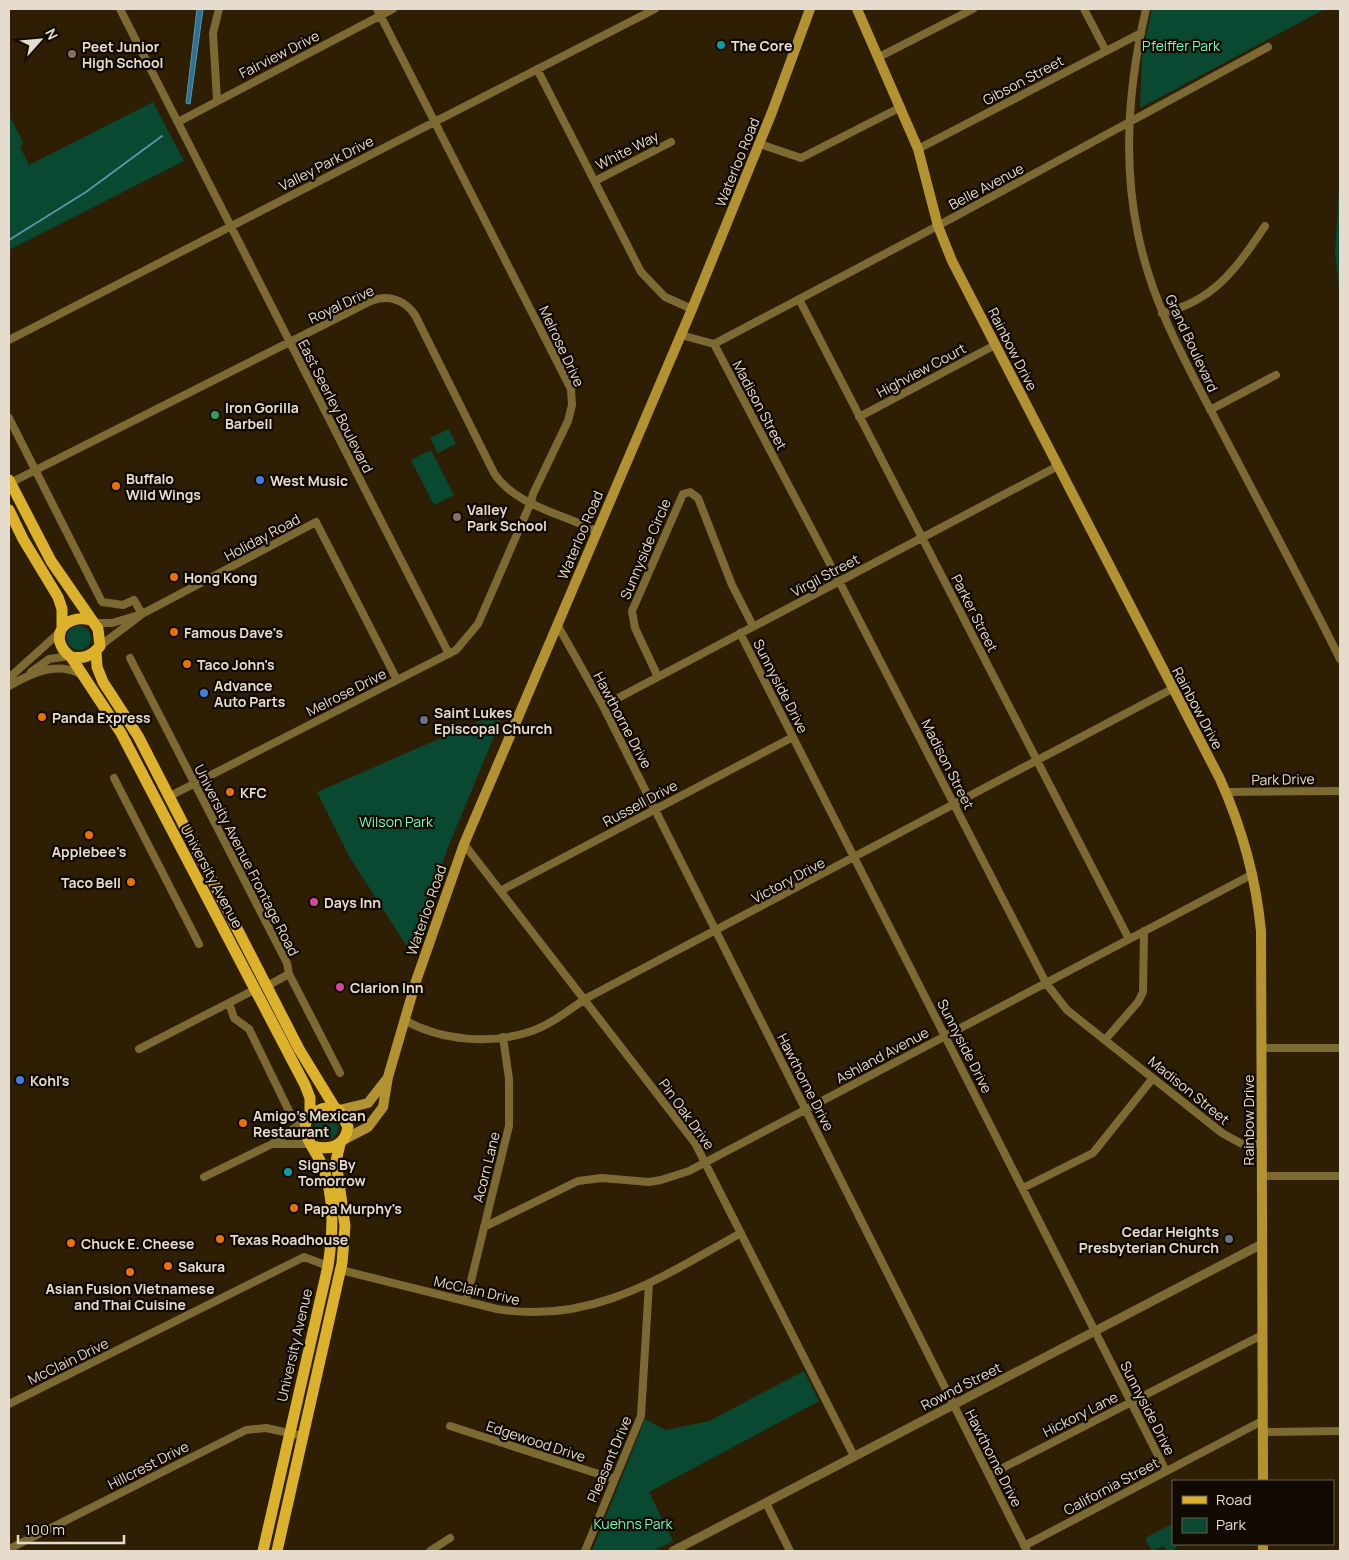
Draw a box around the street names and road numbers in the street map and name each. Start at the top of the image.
street label: Fairview Drive [236,26,322,82]
street label: Gibson Street [979,50,1067,109]
street label: Waterloo Road [710,115,764,209]
street label: White Way [592,126,662,174]
street label: Valley Park Drive [275,131,377,195]
street label: Belle Avenue [945,158,1027,214]
street label: Royal Drive [305,280,377,328]
street label: Grand Boulevard [1161,291,1223,395]
street label: Melrose Drive [535,302,589,390]
street label: Rainbow Drive [984,304,1042,394]
street label: East Seerley Boulevard [294,336,378,476]
street label: Highview Court [873,338,969,402]
street label: Madison Street [728,357,792,453]
street label: Waterloo Road [553,488,607,582]
street label: Sunnyside Circle [615,496,675,602]
street label: Holiday Road [221,509,303,565]
street label: Virgil Street [787,549,863,601]
street label: Parker Street [947,571,1003,655]
street label: Sunnyside Drive [749,636,813,736]
street label: Rainbow Drive [1168,663,1228,753]
street label: Melrose Drive [303,664,389,720]
street label: Hawthorne Drive [589,668,657,772]
street label: Madison Street [917,716,979,813]
street label: University Avenue Frontage Road [191,762,303,958]
street label: Park Drive [1251,769,1315,789]
street label: Russell Drive [599,775,681,831]
street label: University Avenue [178,821,246,931]
street label: Victory Drive [748,853,828,907]
street label: Waterloo Road [402,862,450,958]
street label: Sunnyside Drive [933,996,997,1096]
street label: Ashland Avenue [832,1022,932,1088]
street label: Hawthorne Drive [773,1030,839,1134]
street label: Madison Street [1145,1051,1234,1129]
street label: Pin Oak Drive [655,1075,719,1153]
street label: Rainbow Drive [1239,1075,1258,1165]
street label: Acorn Lane [468,1130,504,1204]
street label: McClain Drive [432,1271,522,1309]
street label: University Avenue [272,1287,316,1403]
street label: McClain Drive [24,1333,112,1389]
street label: Rownd Street [917,1357,1005,1414]
street label: Sunnyside Drive [1116,1358,1180,1458]
street label: Hickory Lane [1039,1387,1121,1441]
street label: Hawthorne Drive [961,1406,1027,1510]
street label: Pleasant Drive [582,1413,636,1505]
street label: Edgewood Drive [484,1416,588,1466]
street label: Hillcrest Drive [104,1436,192,1494]
street label: California Street [1060,1453,1162,1519]

